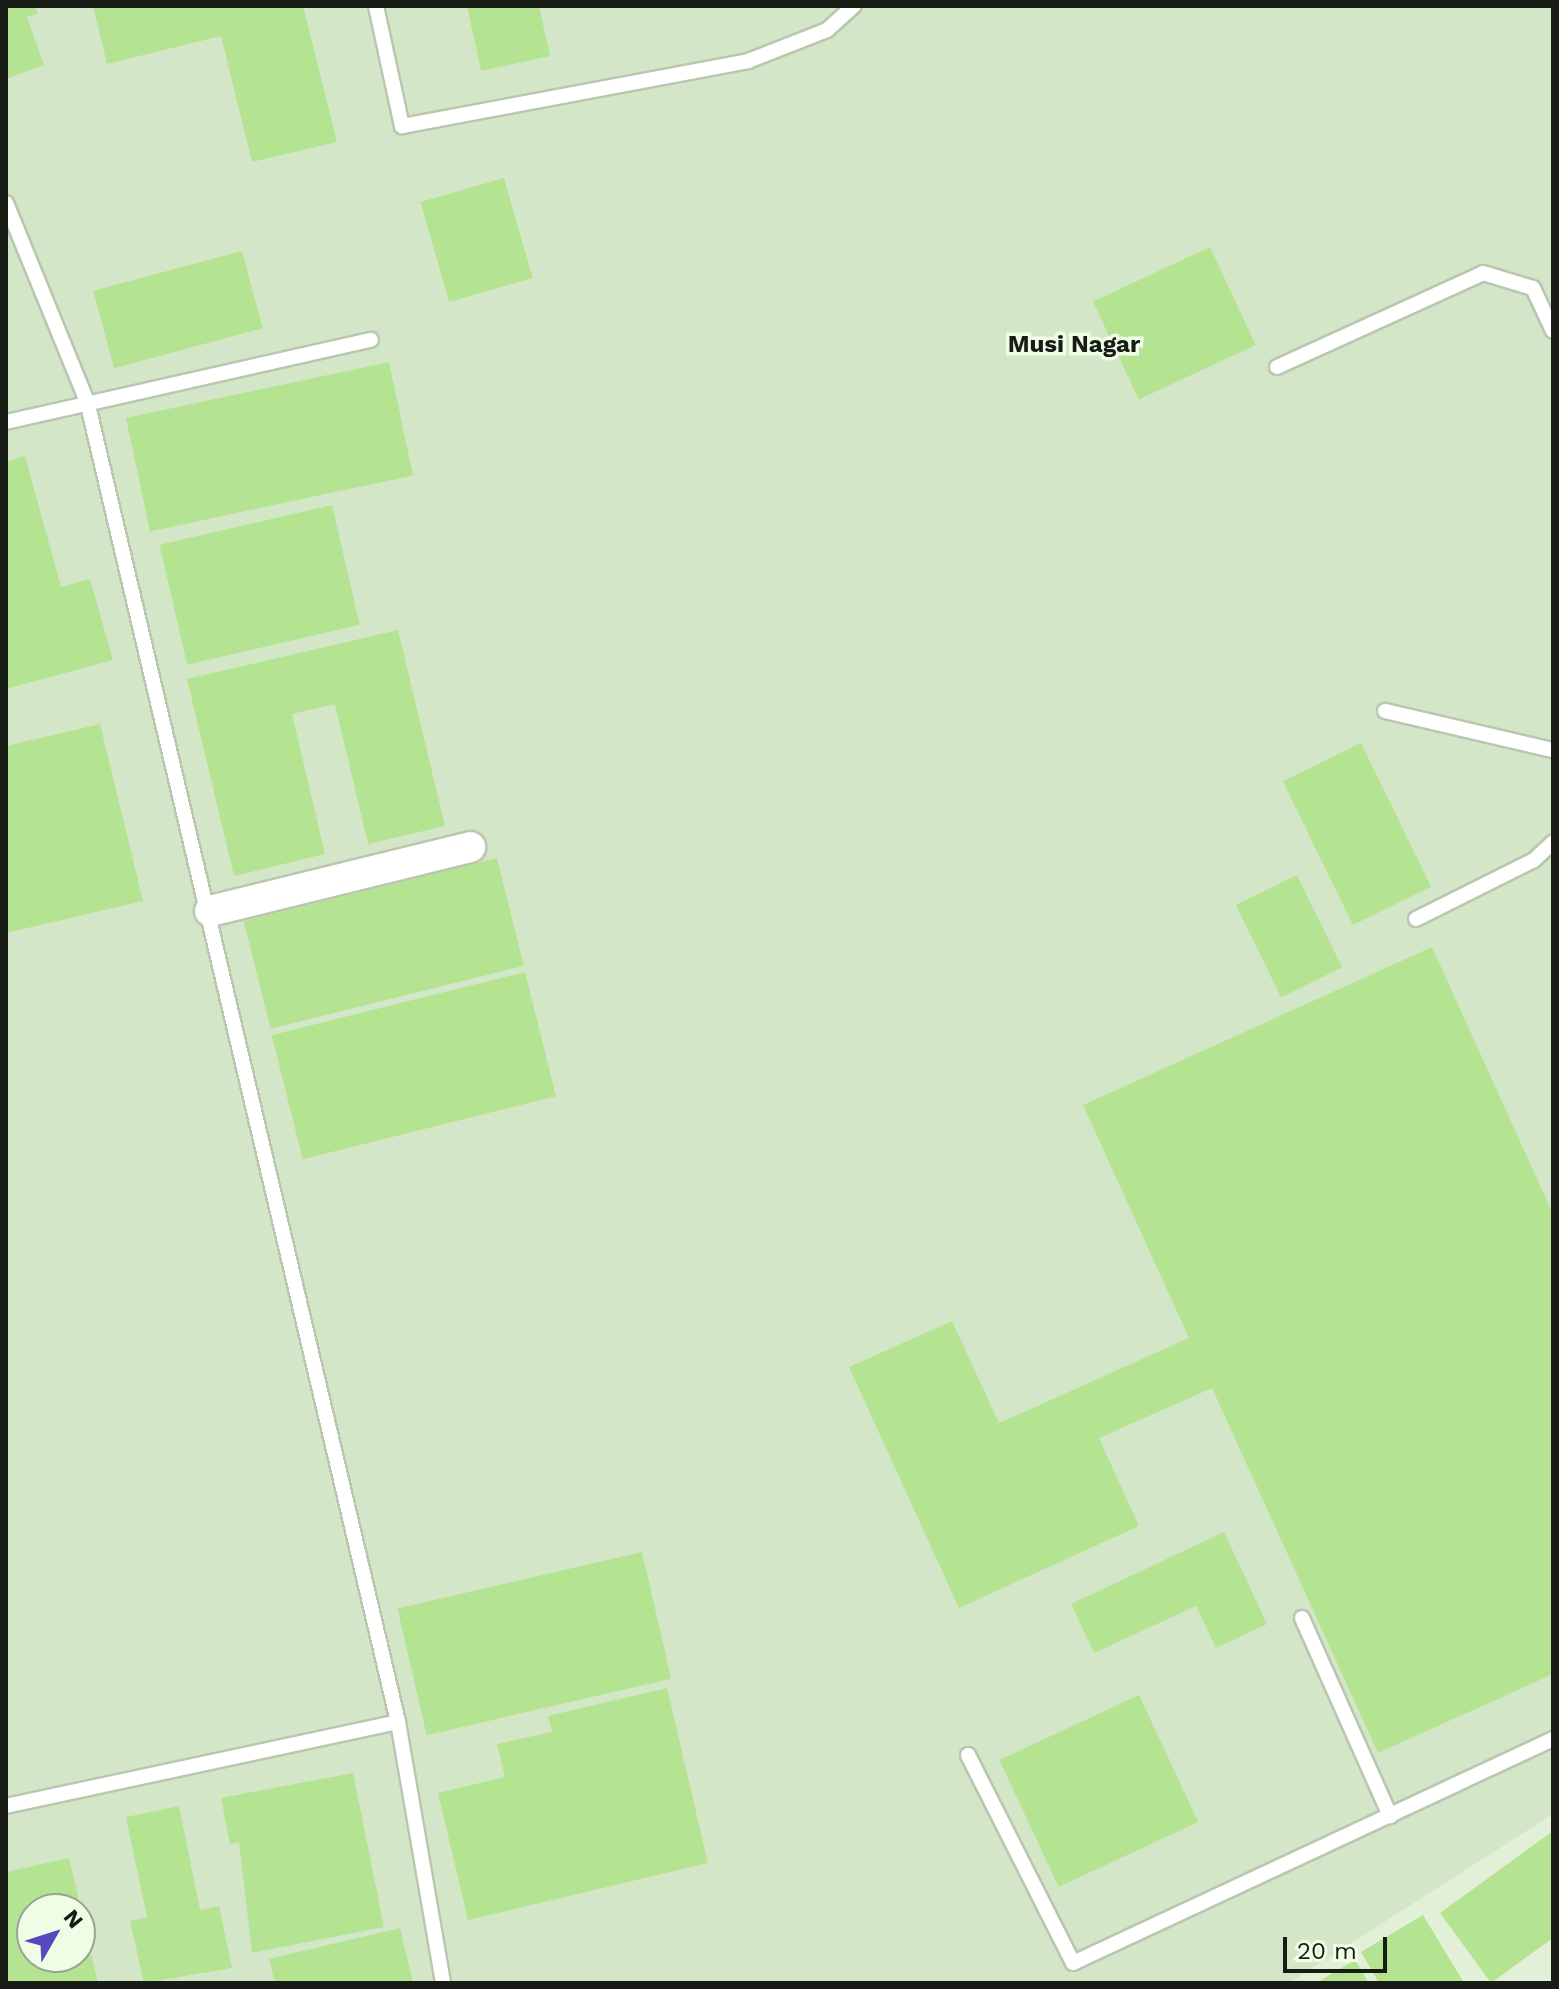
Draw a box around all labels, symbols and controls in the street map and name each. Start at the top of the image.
district label: Musi Nagar [1008,331,1140,359]
north arrow [16,1893,96,1973]
text: N [59,1905,88,1933]
scale bar [1287,1921,1391,1971]
text: 20 m [1297,1937,1357,1965]

